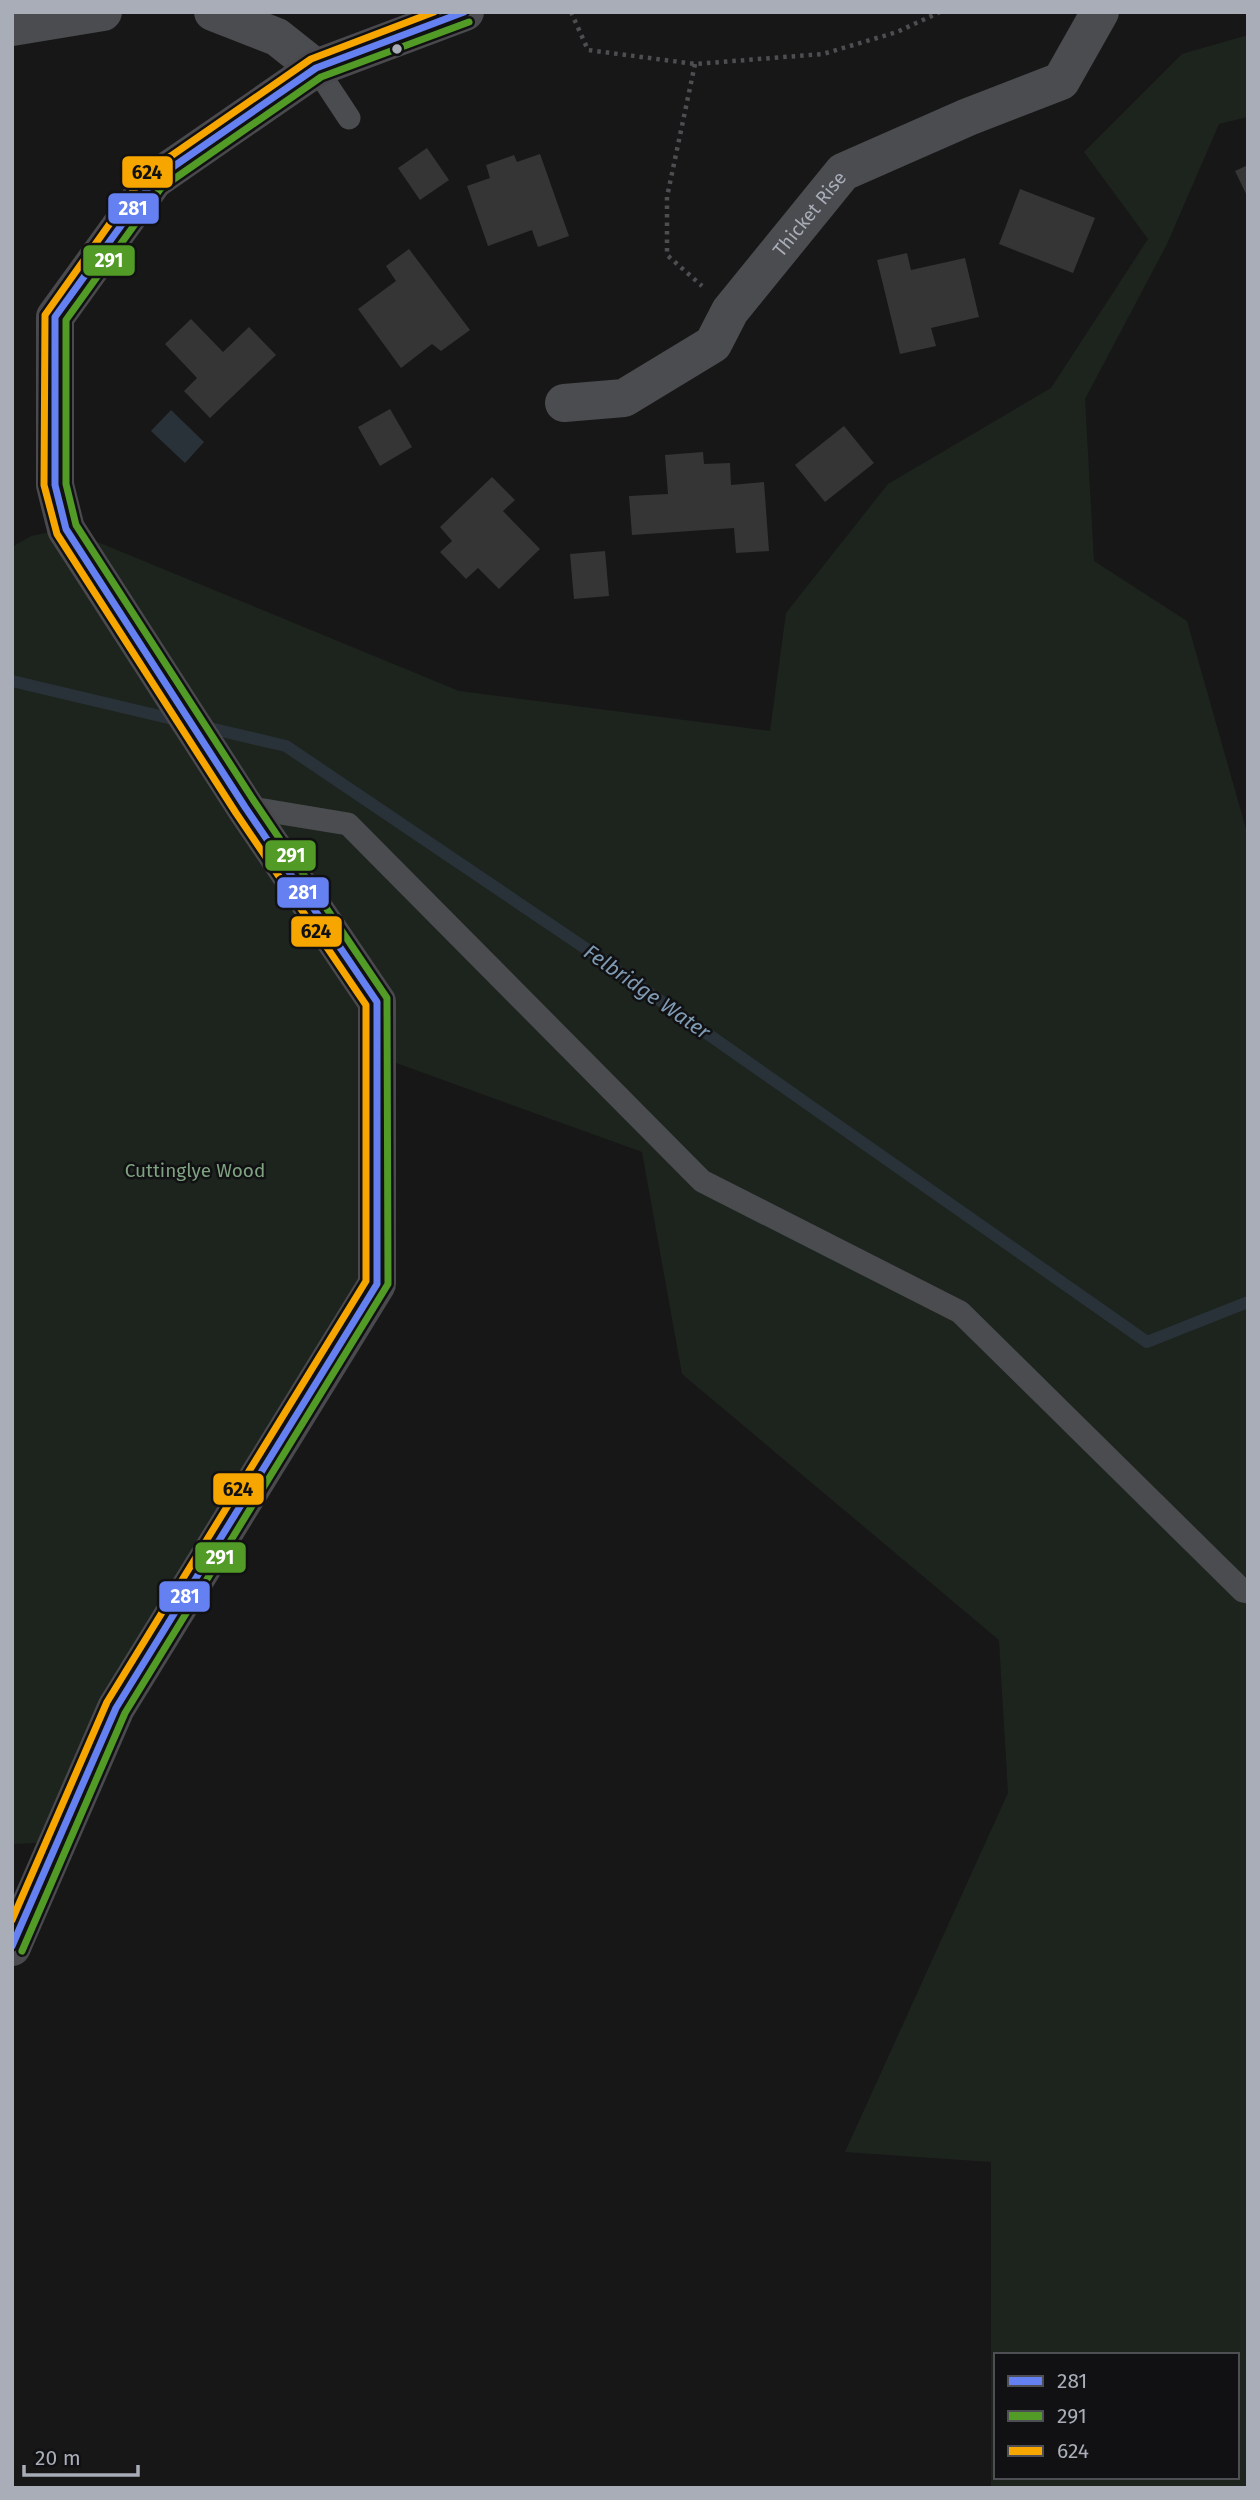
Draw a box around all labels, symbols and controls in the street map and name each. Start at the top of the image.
unlabelled marker [390,42,404,56]
line badge: 624 [121,155,174,189]
text: 624 [132,161,162,184]
street label: Thicket Rise [768,167,851,261]
line badge: 281 [107,192,160,225]
text: 281 [118,197,148,220]
line badge: 291 [82,244,136,277]
text: 291 [95,249,123,272]
line badge: 291 [264,839,317,872]
text: 291 [277,844,305,867]
line badge: 281 [276,876,330,909]
text: 281 [288,881,318,904]
line badge: 624 [290,915,343,948]
text: 624 [301,920,331,943]
water label: Felbridge Water [579,939,716,1046]
park label: Cuttinglye Wood [125,1159,265,1182]
line badge: 624 [212,1472,265,1506]
text: 624 [223,1478,253,1501]
line badge: 291 [194,1541,247,1574]
text: 291 [206,1546,234,1569]
line badge: 281 [158,1580,211,1613]
text: 281 [170,1585,200,1608]
legend [994,2353,1239,2479]
text: 281 [1057,2368,1087,2394]
text: 291 [1057,2403,1087,2429]
scale bar [24,2434,138,2478]
text: 624 [1057,2438,1089,2464]
text: 20 m [35,2445,81,2471]

